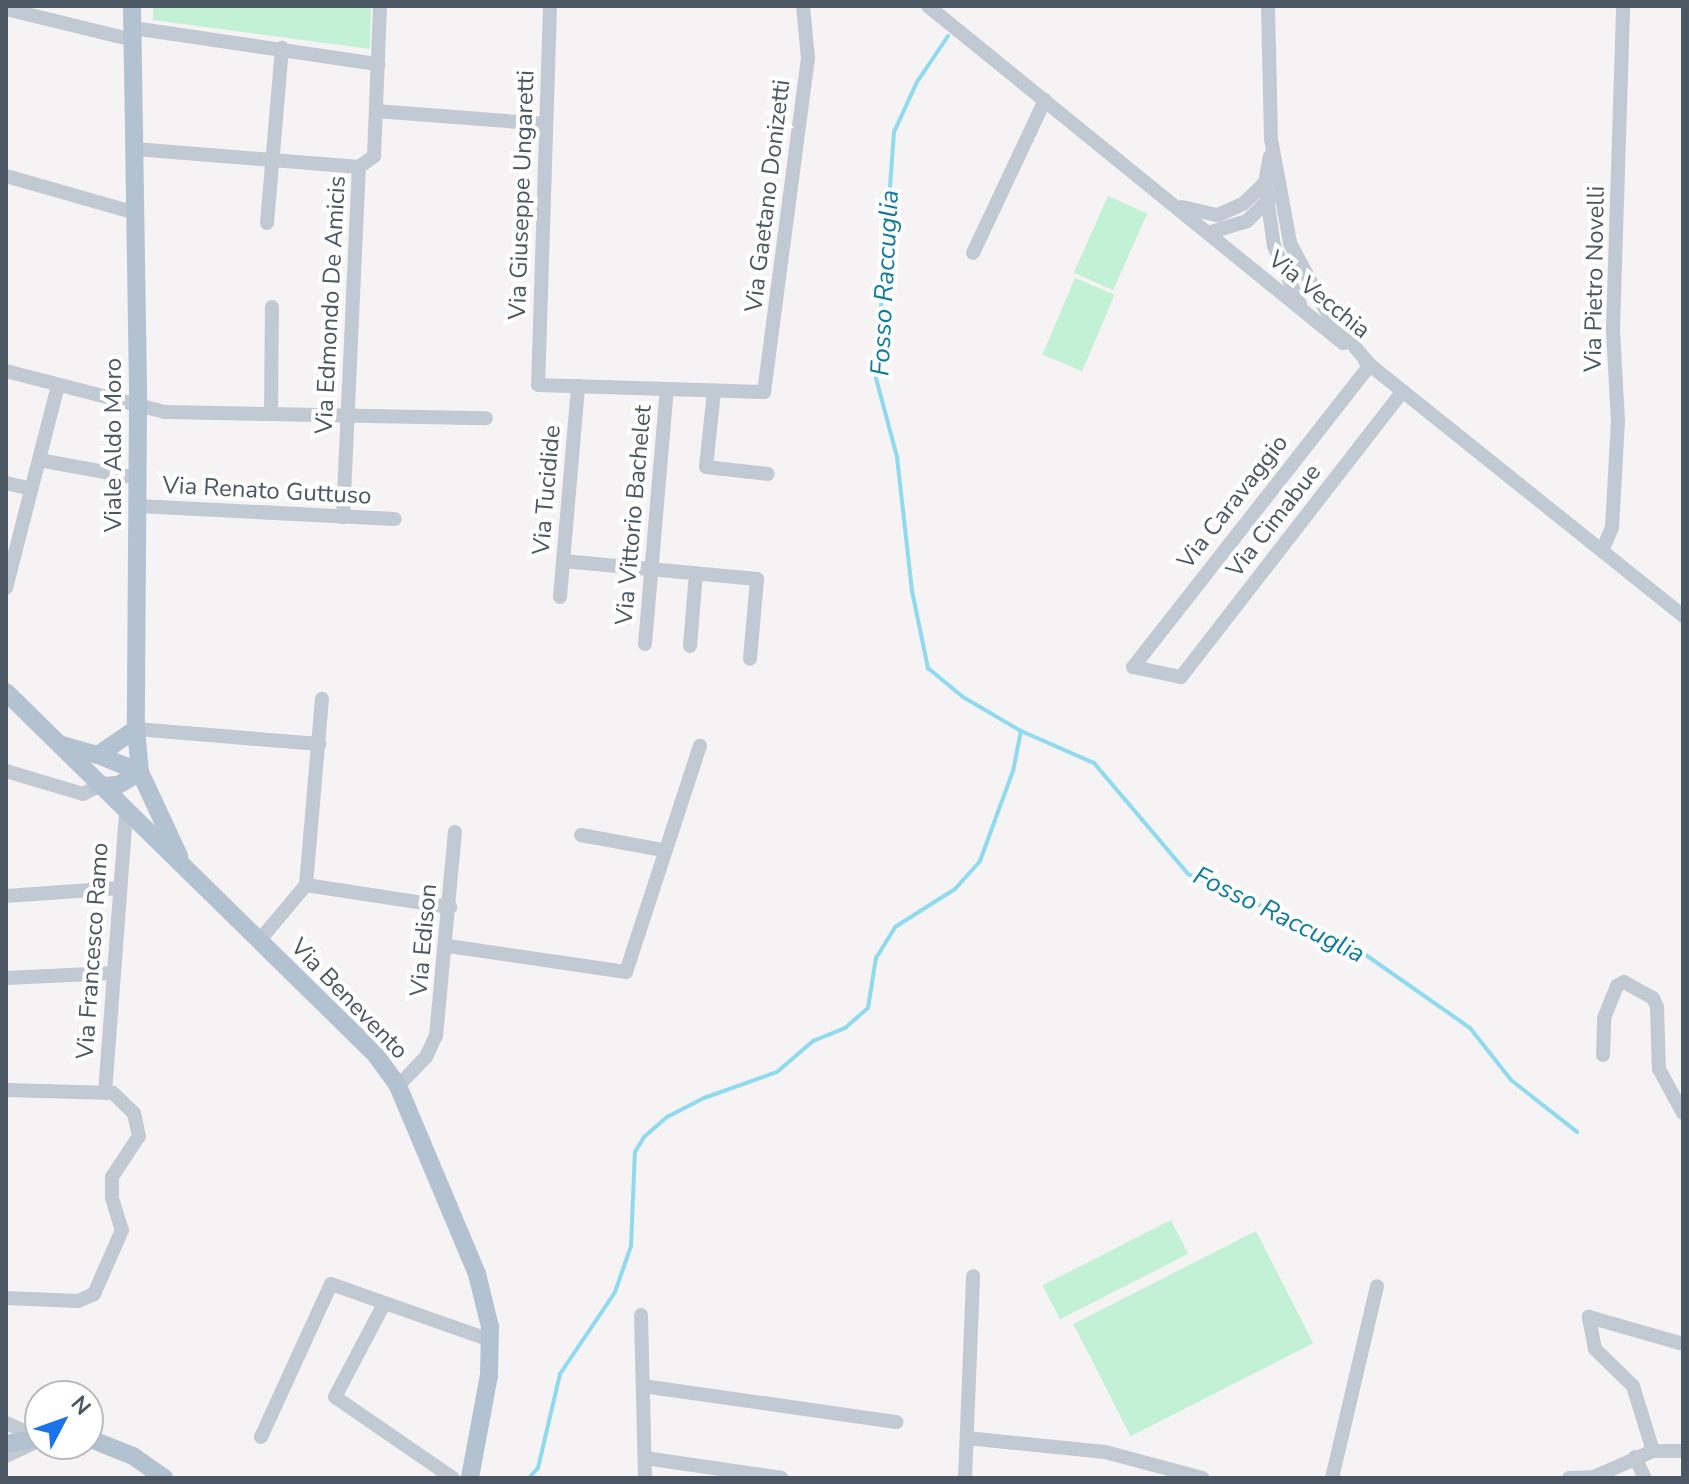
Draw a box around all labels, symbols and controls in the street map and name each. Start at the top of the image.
street label: Via Giuseppe Ungaretti [503,70,541,320]
street label: Via Gaetano Donizetti [739,78,797,314]
street label: Via Edmondo De Amicis [310,175,352,435]
street label: Via Pietro Novelli [1579,186,1611,372]
water label: Fosso Raccuglia [865,189,905,377]
street label: Via Vecchia [1262,245,1376,345]
street label: Viale Aldo Moro [100,358,128,532]
street label: Via Vittorio Bachelet [610,404,658,626]
street label: Via Tucidide [527,424,567,556]
street label: Via Caravaggio [1172,429,1294,575]
street label: Via Cimabue [1221,458,1327,584]
street label: Via Renato Guttuso [162,471,372,511]
street label: Via Francesco Ramo [71,842,115,1060]
water label: Fosso Raccuglia [1188,860,1370,970]
street label: Via Edison [405,882,443,998]
street label: Via Benevento [284,933,414,1065]
north arrow [24,1380,104,1460]
text: N [64,1390,97,1422]

